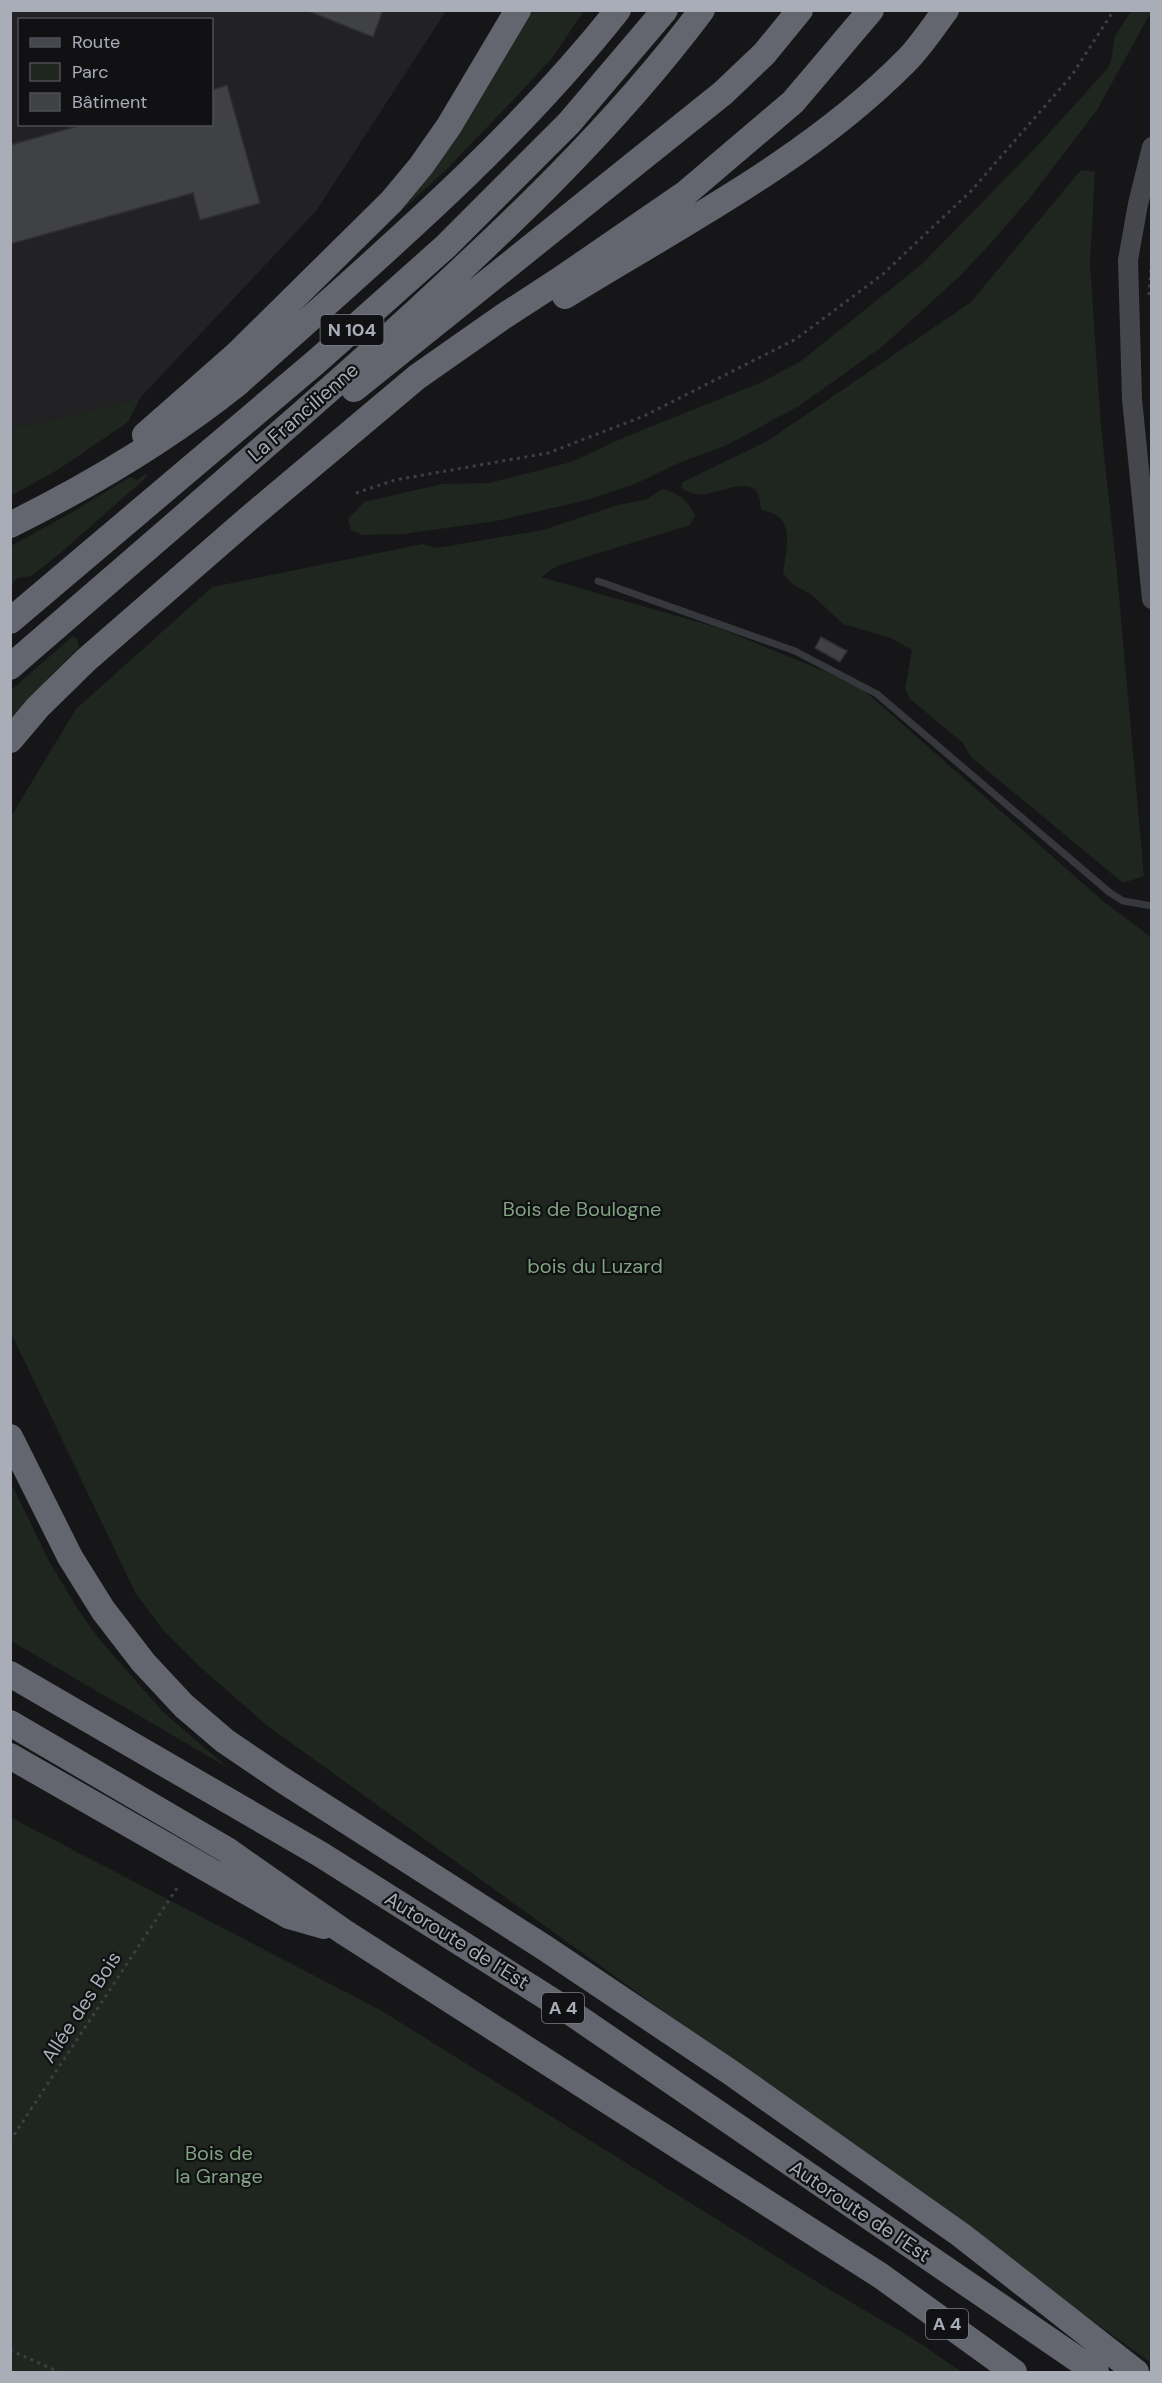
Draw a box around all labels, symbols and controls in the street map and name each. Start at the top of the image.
legend [18,18,213,126]
text: Route [72,30,120,54]
text: Parc [72,60,108,84]
text: Bâtiment [72,90,147,114]
road number: N 104 [320,315,384,345]
street label: La Francilienne [242,357,364,467]
park label: Bois de Boulogne [503,1196,661,1222]
park label: bois du Luzard [527,1253,663,1279]
street label: Autoroute de l’Est [380,1885,534,1995]
street label: Allée des Bois [35,1946,127,2068]
road number: A 4 [542,1993,584,2023]
park label: Bois de la Grange [175,2140,263,2189]
street label: Autoroute de l’Est [784,2154,936,2268]
road number: A 4 [926,2309,968,2339]

